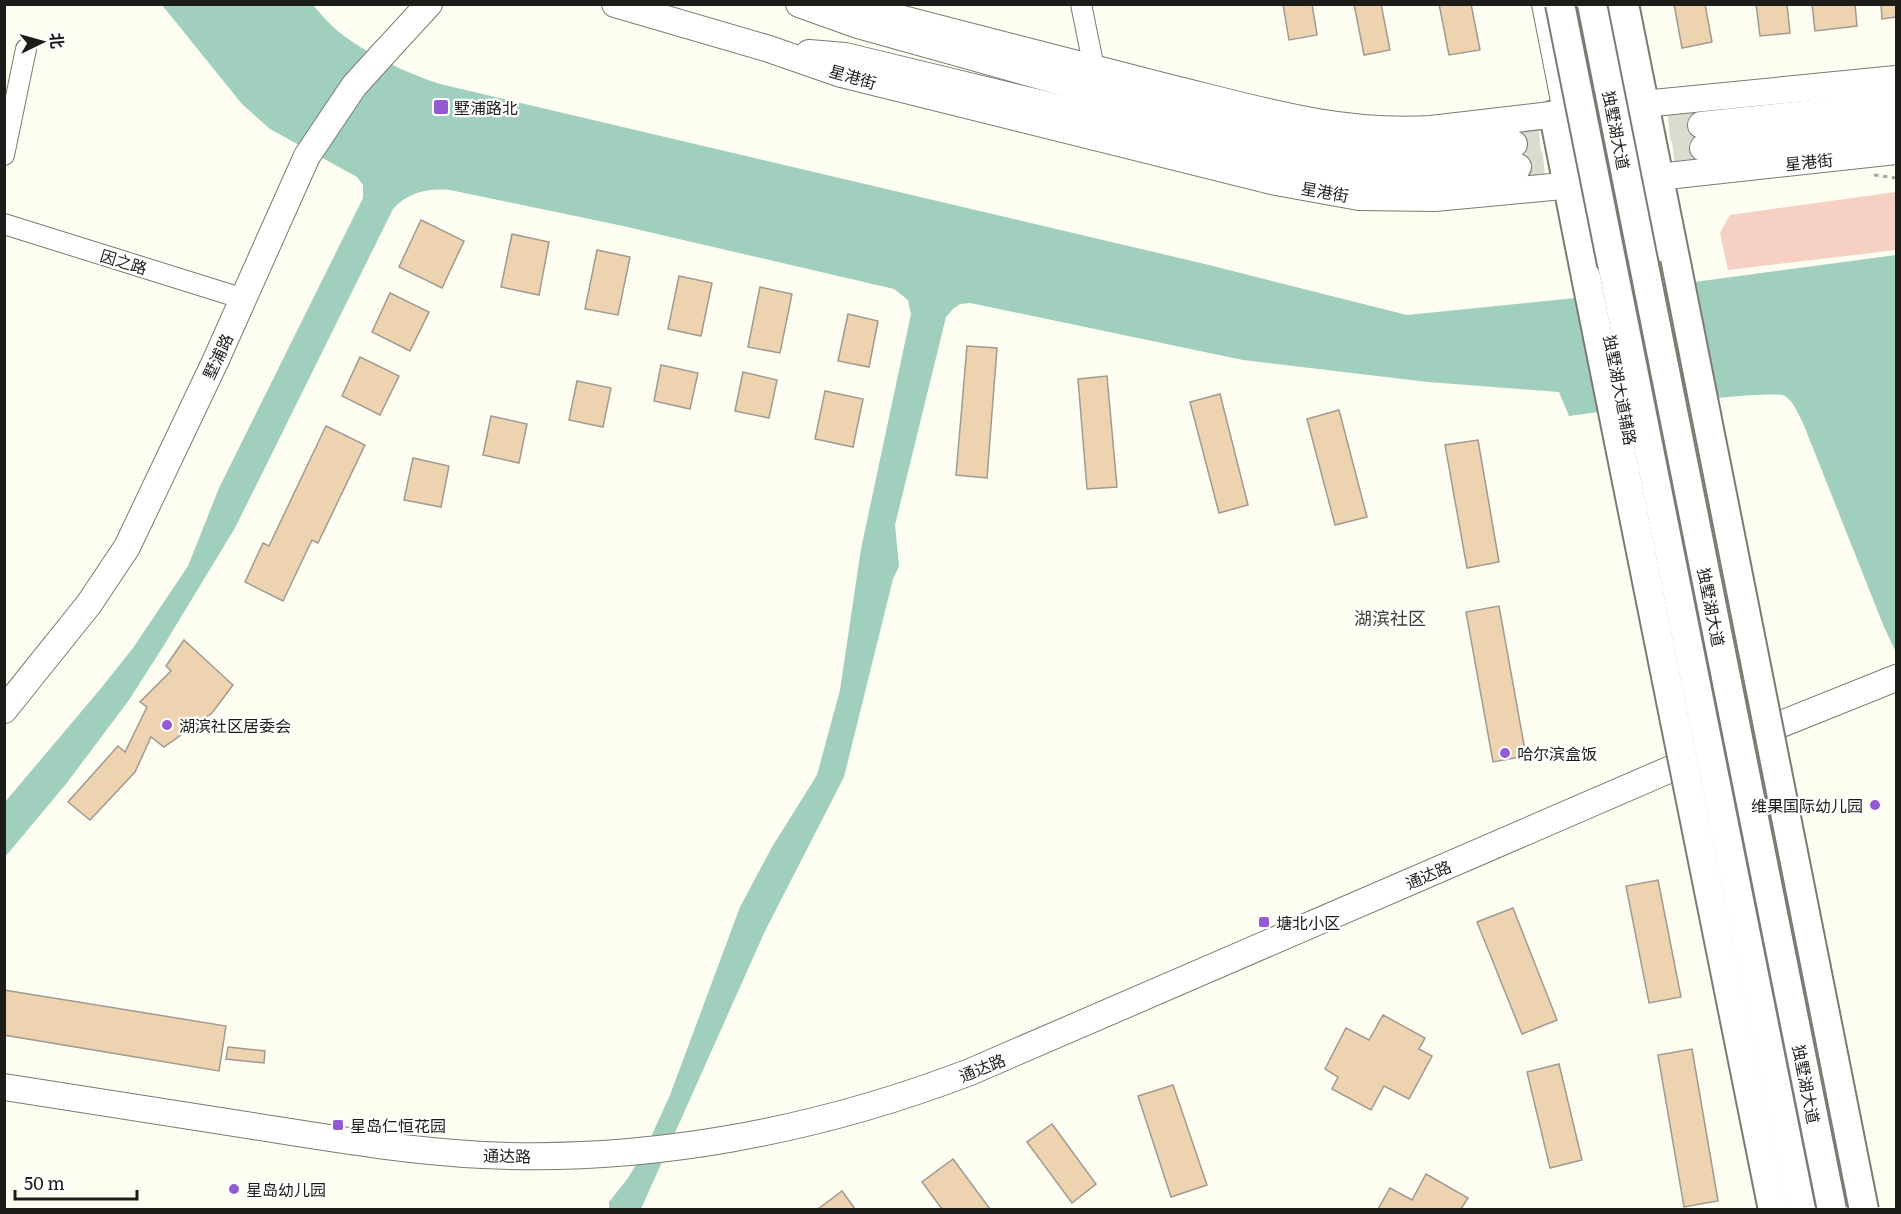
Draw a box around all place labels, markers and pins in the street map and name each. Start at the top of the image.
place label: 墅浦路北 [454,95,518,119]
marker: 墅浦路北 [432,98,450,116]
place label: 湖滨社区居委会 [179,713,291,737]
marker: 湖滨社区居委会 [160,718,174,732]
place label: 哈尔滨盒饭 [1517,741,1597,765]
marker: 哈尔滨盒饭 [1498,746,1512,760]
place label: 维果国际幼儿园 [1751,793,1863,817]
marker: 维果国际幼儿园 [1868,798,1882,812]
place label: 塘北小区 [1276,910,1340,934]
marker: 塘北小区 [1257,915,1271,929]
place label: 星岛仁恒花园 [350,1113,446,1137]
marker: 星岛仁恒花园 [331,1118,345,1132]
place label: 星岛幼儿园 [246,1177,326,1201]
marker: 星岛幼儿园 [227,1182,241,1196]

